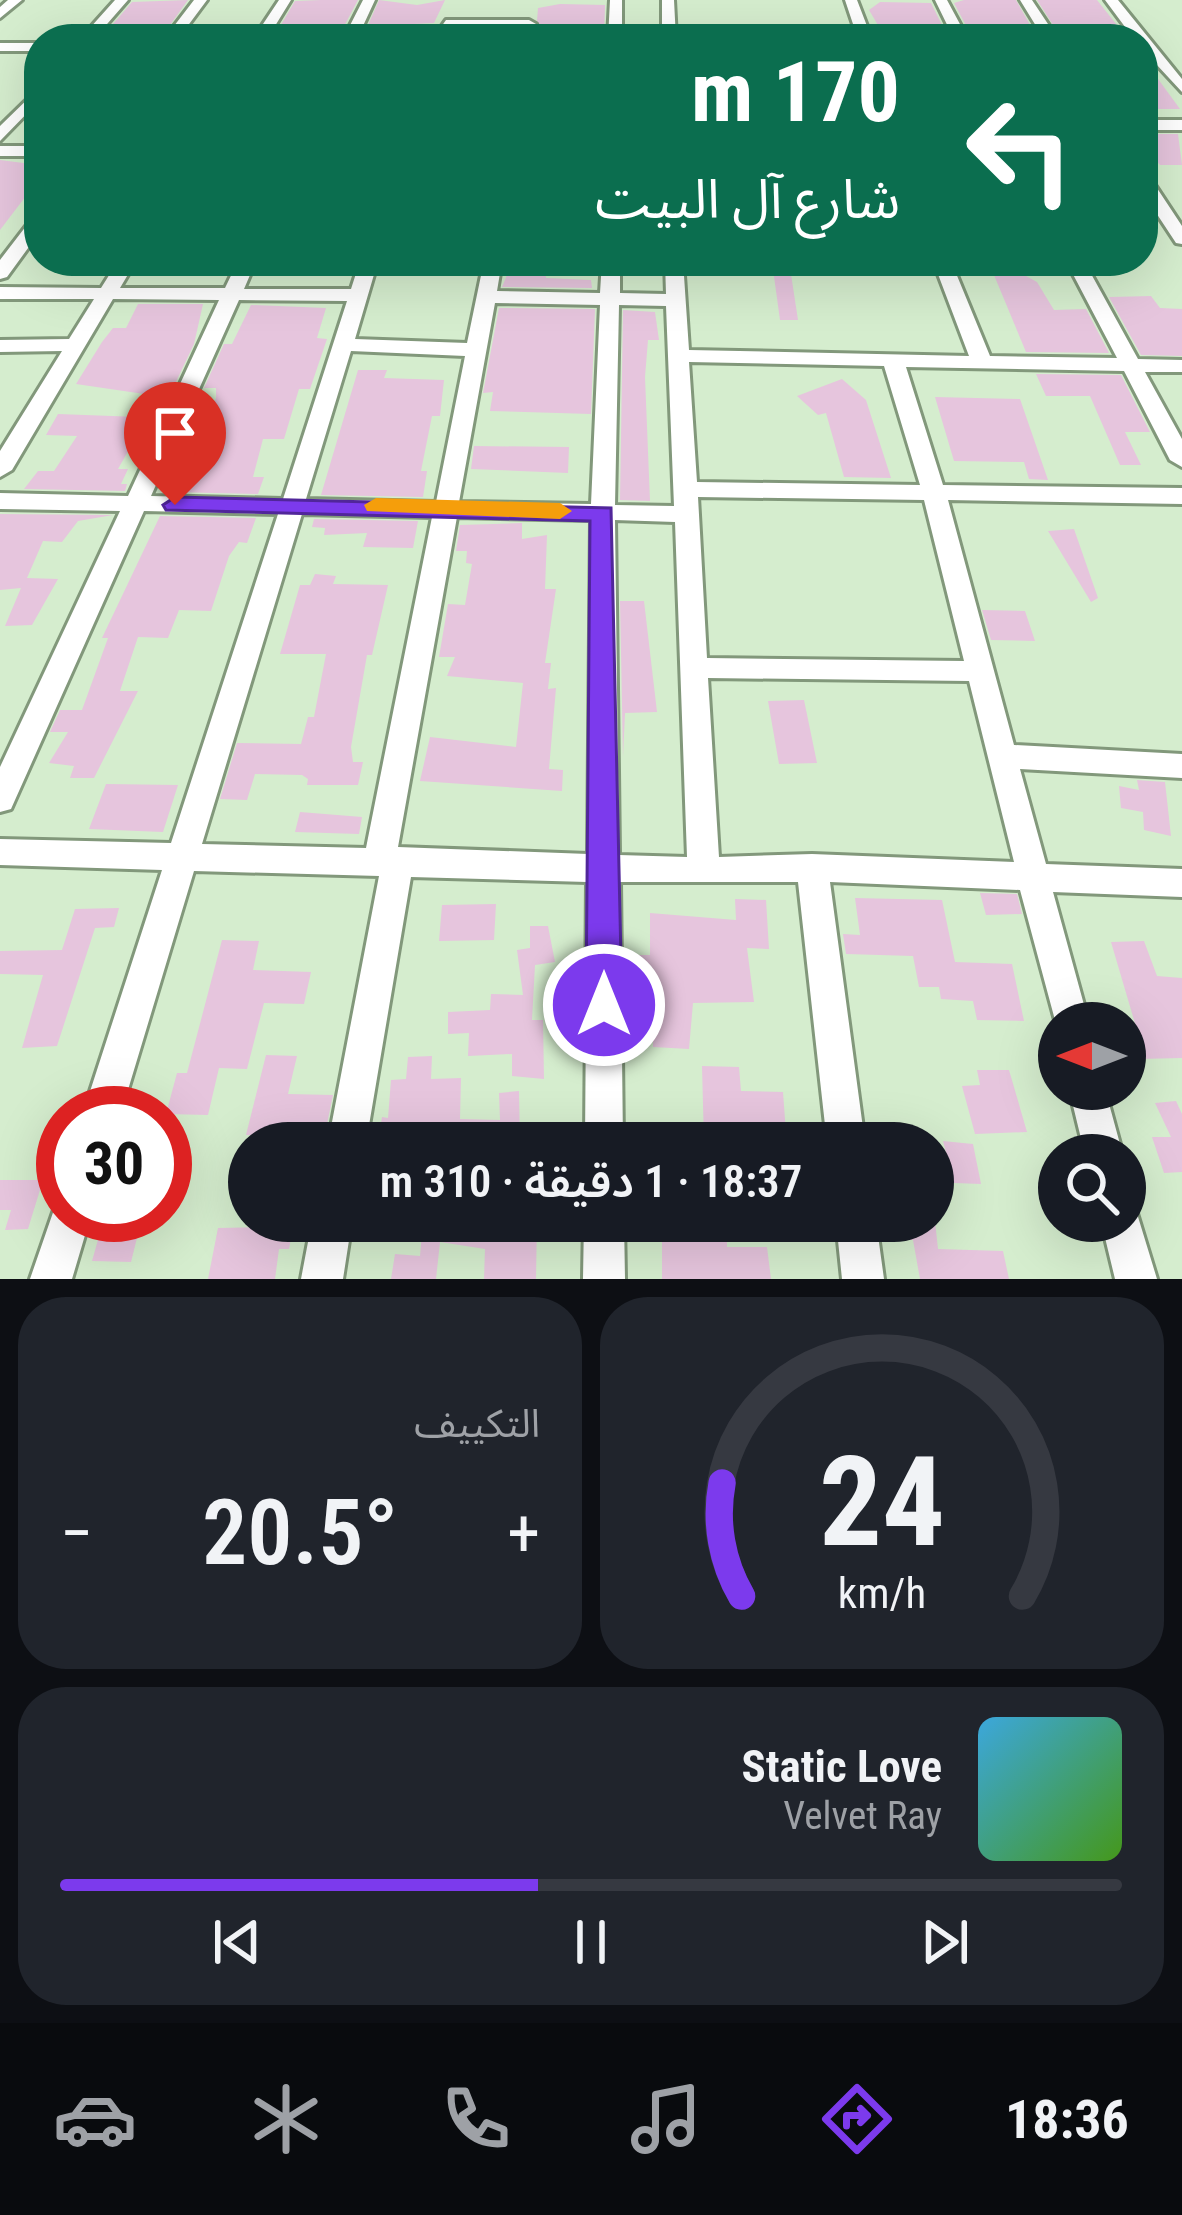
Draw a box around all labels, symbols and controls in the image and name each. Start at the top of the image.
text: 170 m [691,43,900,142]
icon: left [942,72,1098,228]
text: شارع آل البيت [595,168,900,231]
pin [124,382,226,505]
icon: arrive [142,400,208,466]
position arrow [541,942,667,1068]
north arrow [1038,1002,1146,1110]
map controls [1038,1002,1146,1242]
speed limit sign: 30 [36,1086,192,1242]
button: search [1038,1134,1146,1242]
text: 18:37 · 1 دقيقة · 310 m [380,1155,802,1208]
text: التكييف [414,1401,540,1447]
text: 24 [819,1429,945,1575]
text: 20.5° [202,1481,398,1586]
text: − [60,1495,93,1572]
text: + [507,1495,540,1572]
text: km/h [838,1568,926,1618]
text: Static Love [741,1740,942,1793]
text: Velvet Ray [783,1793,942,1839]
icon: previous [204,1909,270,1975]
icon: pause [558,1909,624,1975]
icon: next [912,1909,978,1975]
icon: car [53,2077,137,2161]
icon: climate [244,2077,328,2161]
icon: phone [434,2077,518,2161]
icon: music [624,2077,708,2161]
icon: directions [815,2077,899,2161]
text: 18:36 [1005,2088,1129,2151]

